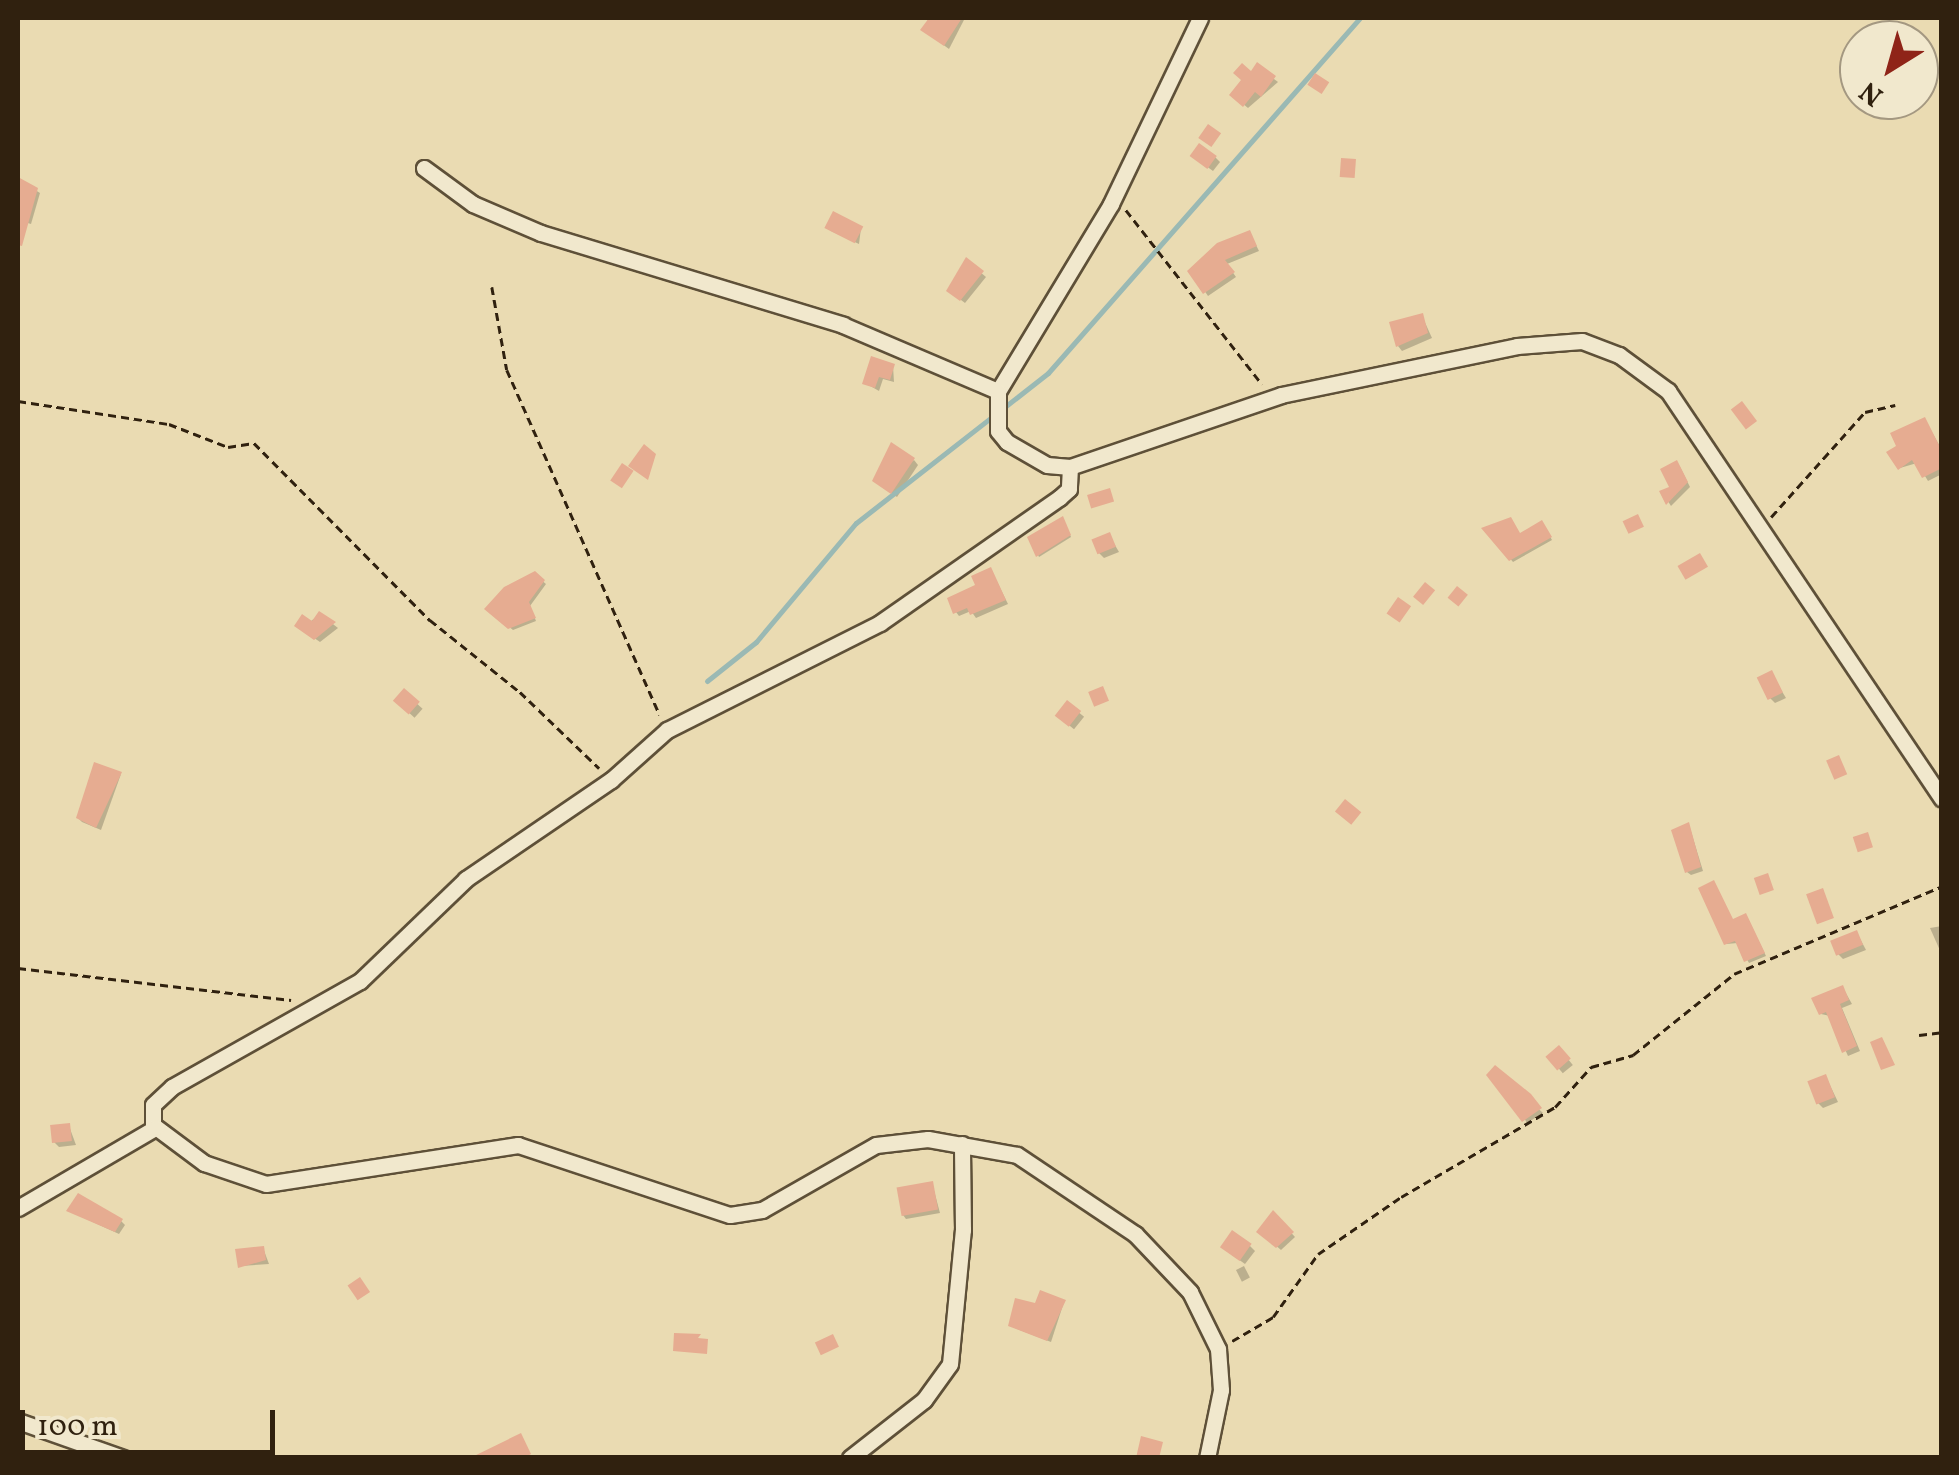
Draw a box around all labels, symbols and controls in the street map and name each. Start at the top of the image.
north arrow [1839,20,1939,120]
text: N [1852,71,1892,114]
scale bar [25,1390,280,1452]
text: 100 m [37,1406,118,1448]

